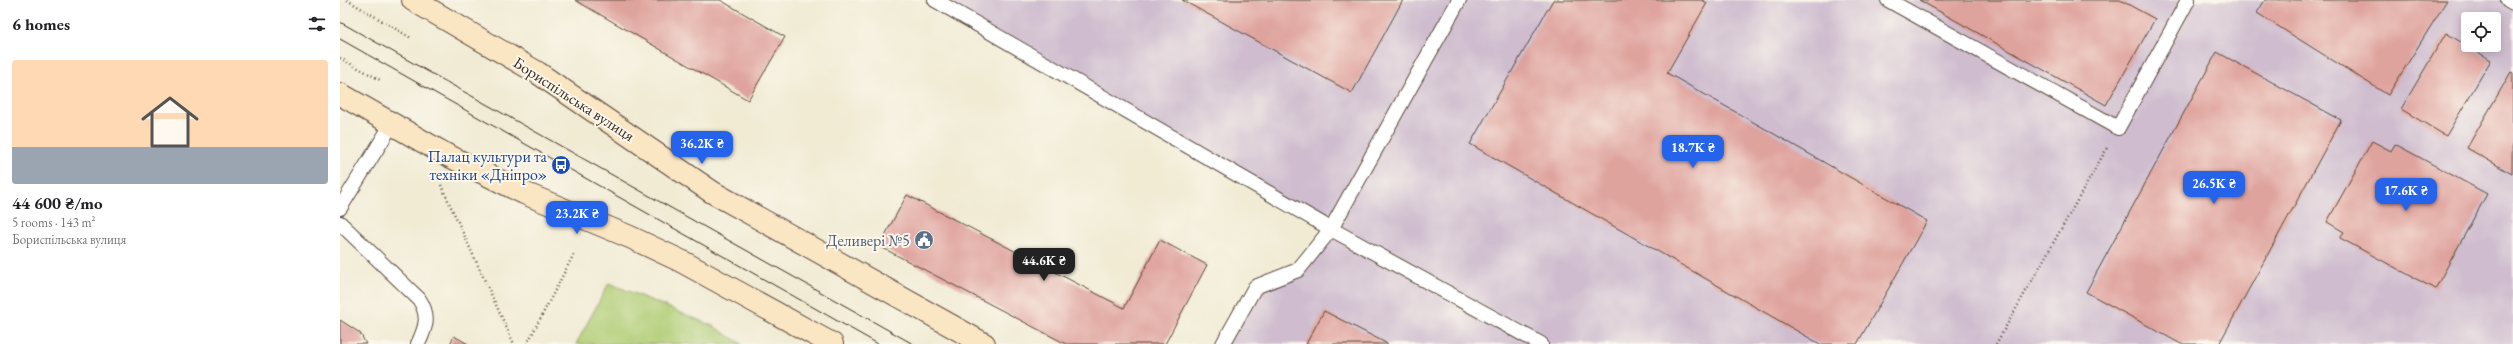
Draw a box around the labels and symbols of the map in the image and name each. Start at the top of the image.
street label: Бориспільська вулиця [509,52,639,146]
pin: 36.2K ₴ [665,131,739,165]
pin: 18.7K ₴ [1656,135,1730,169]
place label: Палац культури та техніки «Дніпро» [428,146,548,185]
bus stop icon: Палац культури та техніки «Дніпро» [550,154,572,176]
pin: 26.5K ₴ [2177,171,2251,205]
pin: 17.6K ₴ [2369,178,2443,212]
pin: 23.2K ₴ [540,201,614,235]
public building icon: Деливері №5 [913,229,935,251]
place label: Деливері №5 [826,230,910,251]
pin: 44.6K ₴ [1007,248,1081,282]

